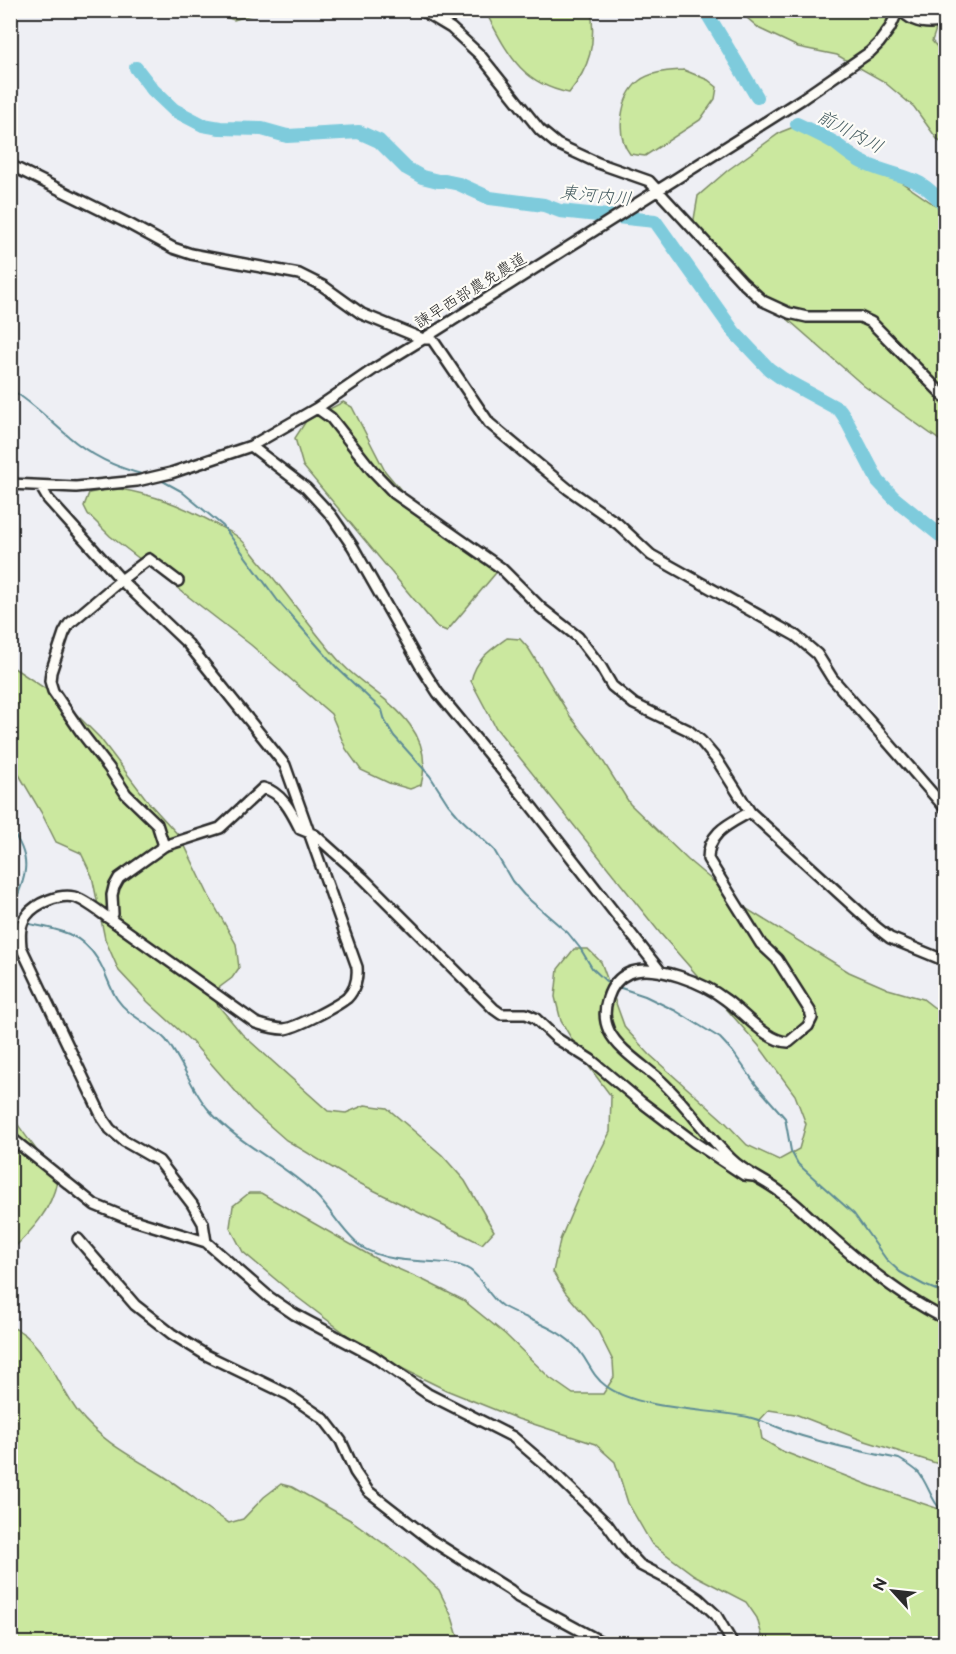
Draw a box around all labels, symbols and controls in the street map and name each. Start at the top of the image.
water label: 前川内川 [813,106,887,158]
water label: 東河内川 [559,182,633,210]
street label: 諫早西部農免農道 [412,249,530,333]
north arrow [863,1561,923,1621]
text: N [870,1575,892,1595]

